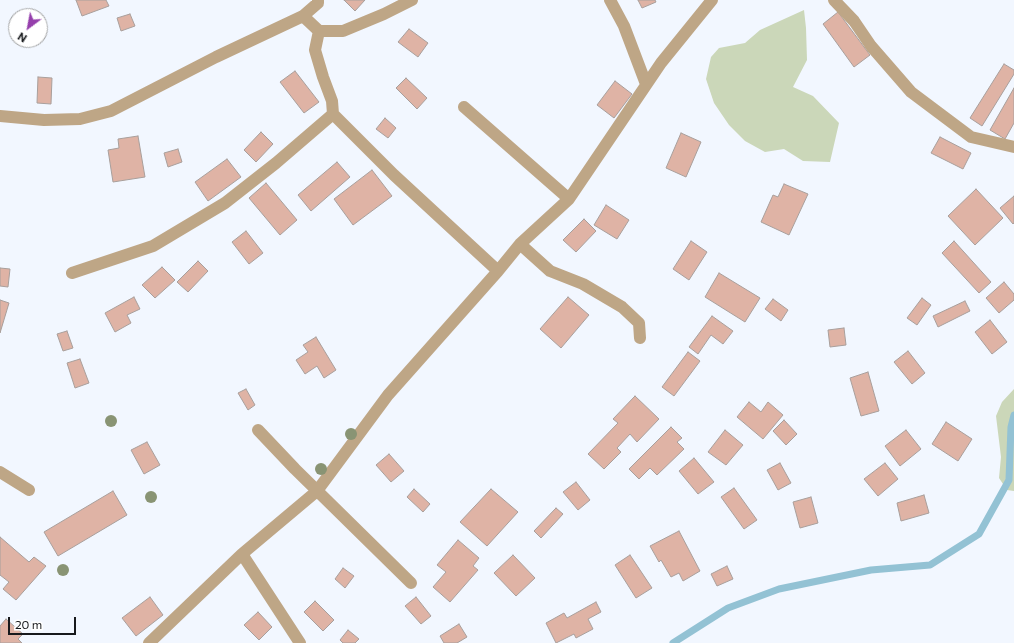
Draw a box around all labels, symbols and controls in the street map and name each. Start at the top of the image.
north arrow [8,8,48,48]
text: N [15,30,29,45]
scale bar [10,609,78,635]
text: 20 m [15,617,42,631]

